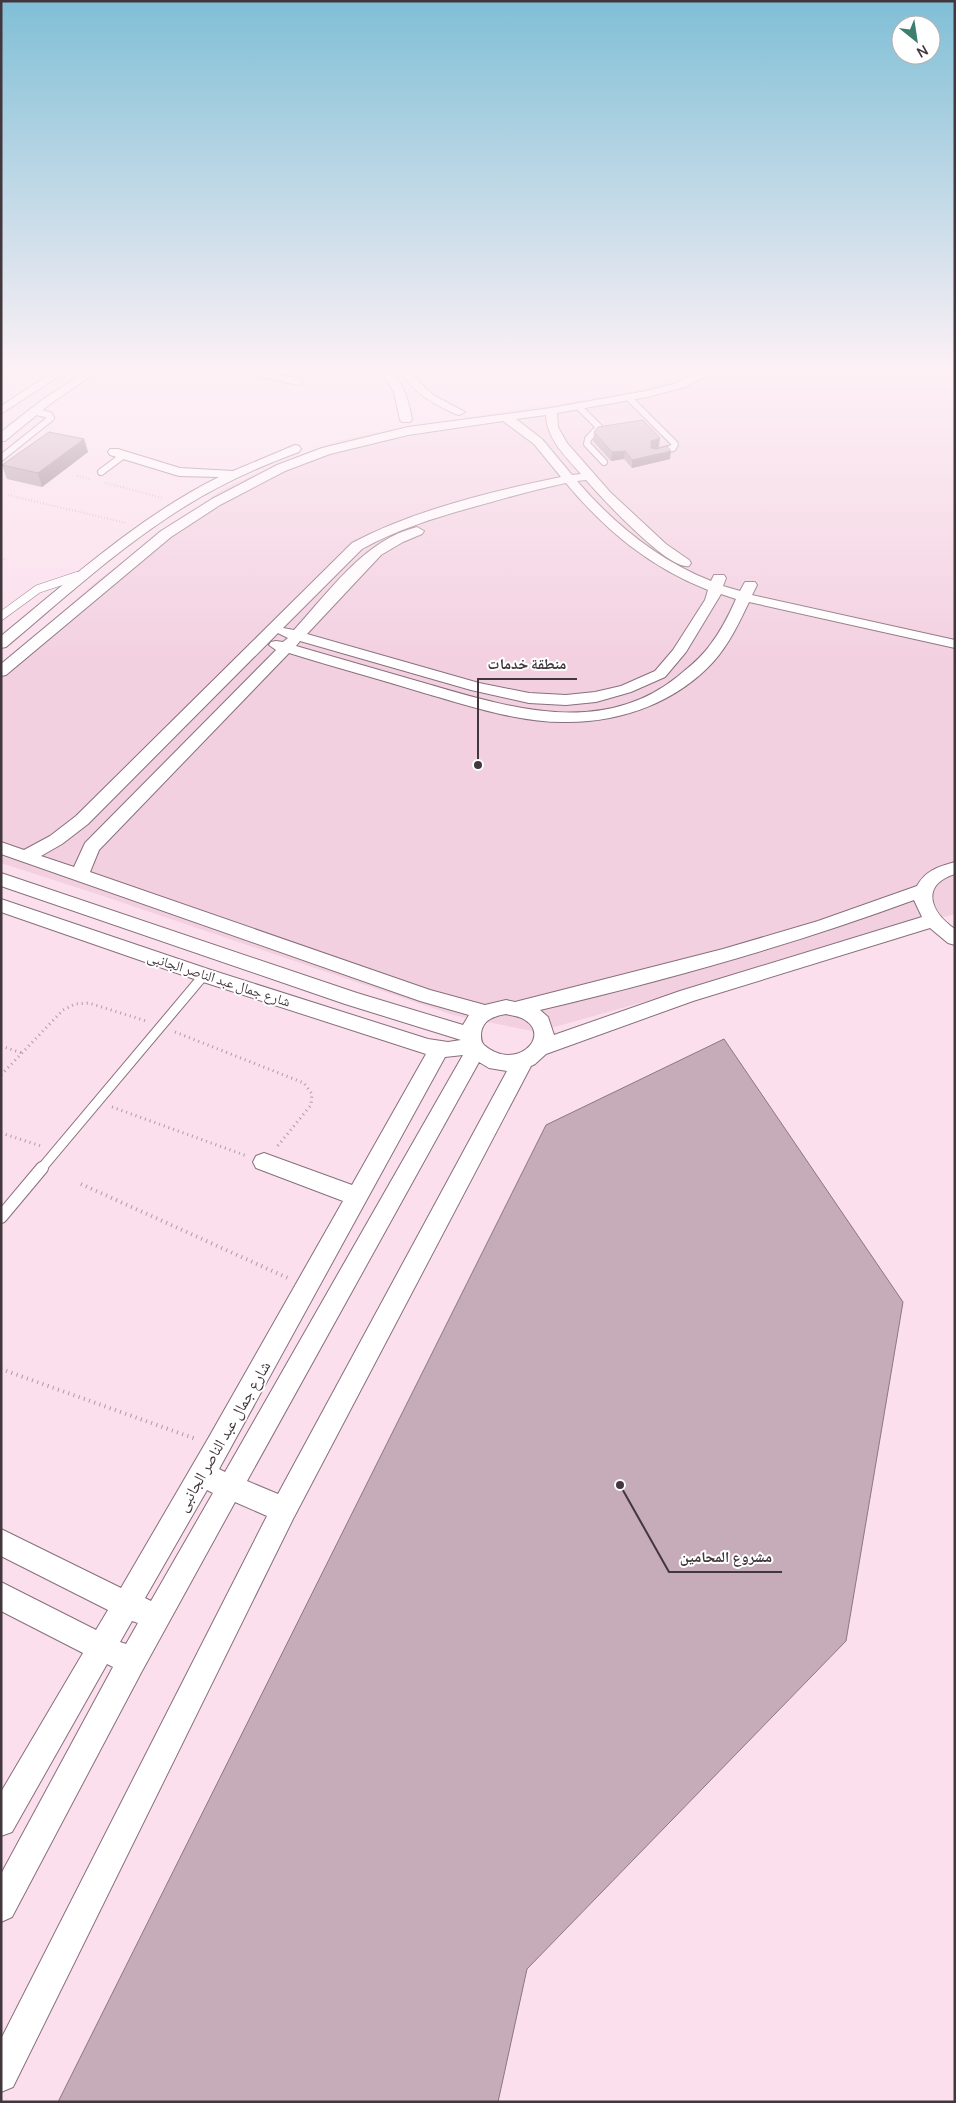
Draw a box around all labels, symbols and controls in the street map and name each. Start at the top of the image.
north arrow [891,15,941,65]
text: N [914,41,932,62]
callout: منطقة خدمات [478,649,577,679]
text: منطقة خدمات [488,653,566,674]
street label: شارع جمال عبد الناصر الجانبى [145,946,293,1012]
street label: شارع جمال عبد الناصر الجانبى [171,1357,275,1515]
callout: مشروع المحامين [669,1542,782,1572]
text: مشروع المحامين [680,1546,772,1567]

